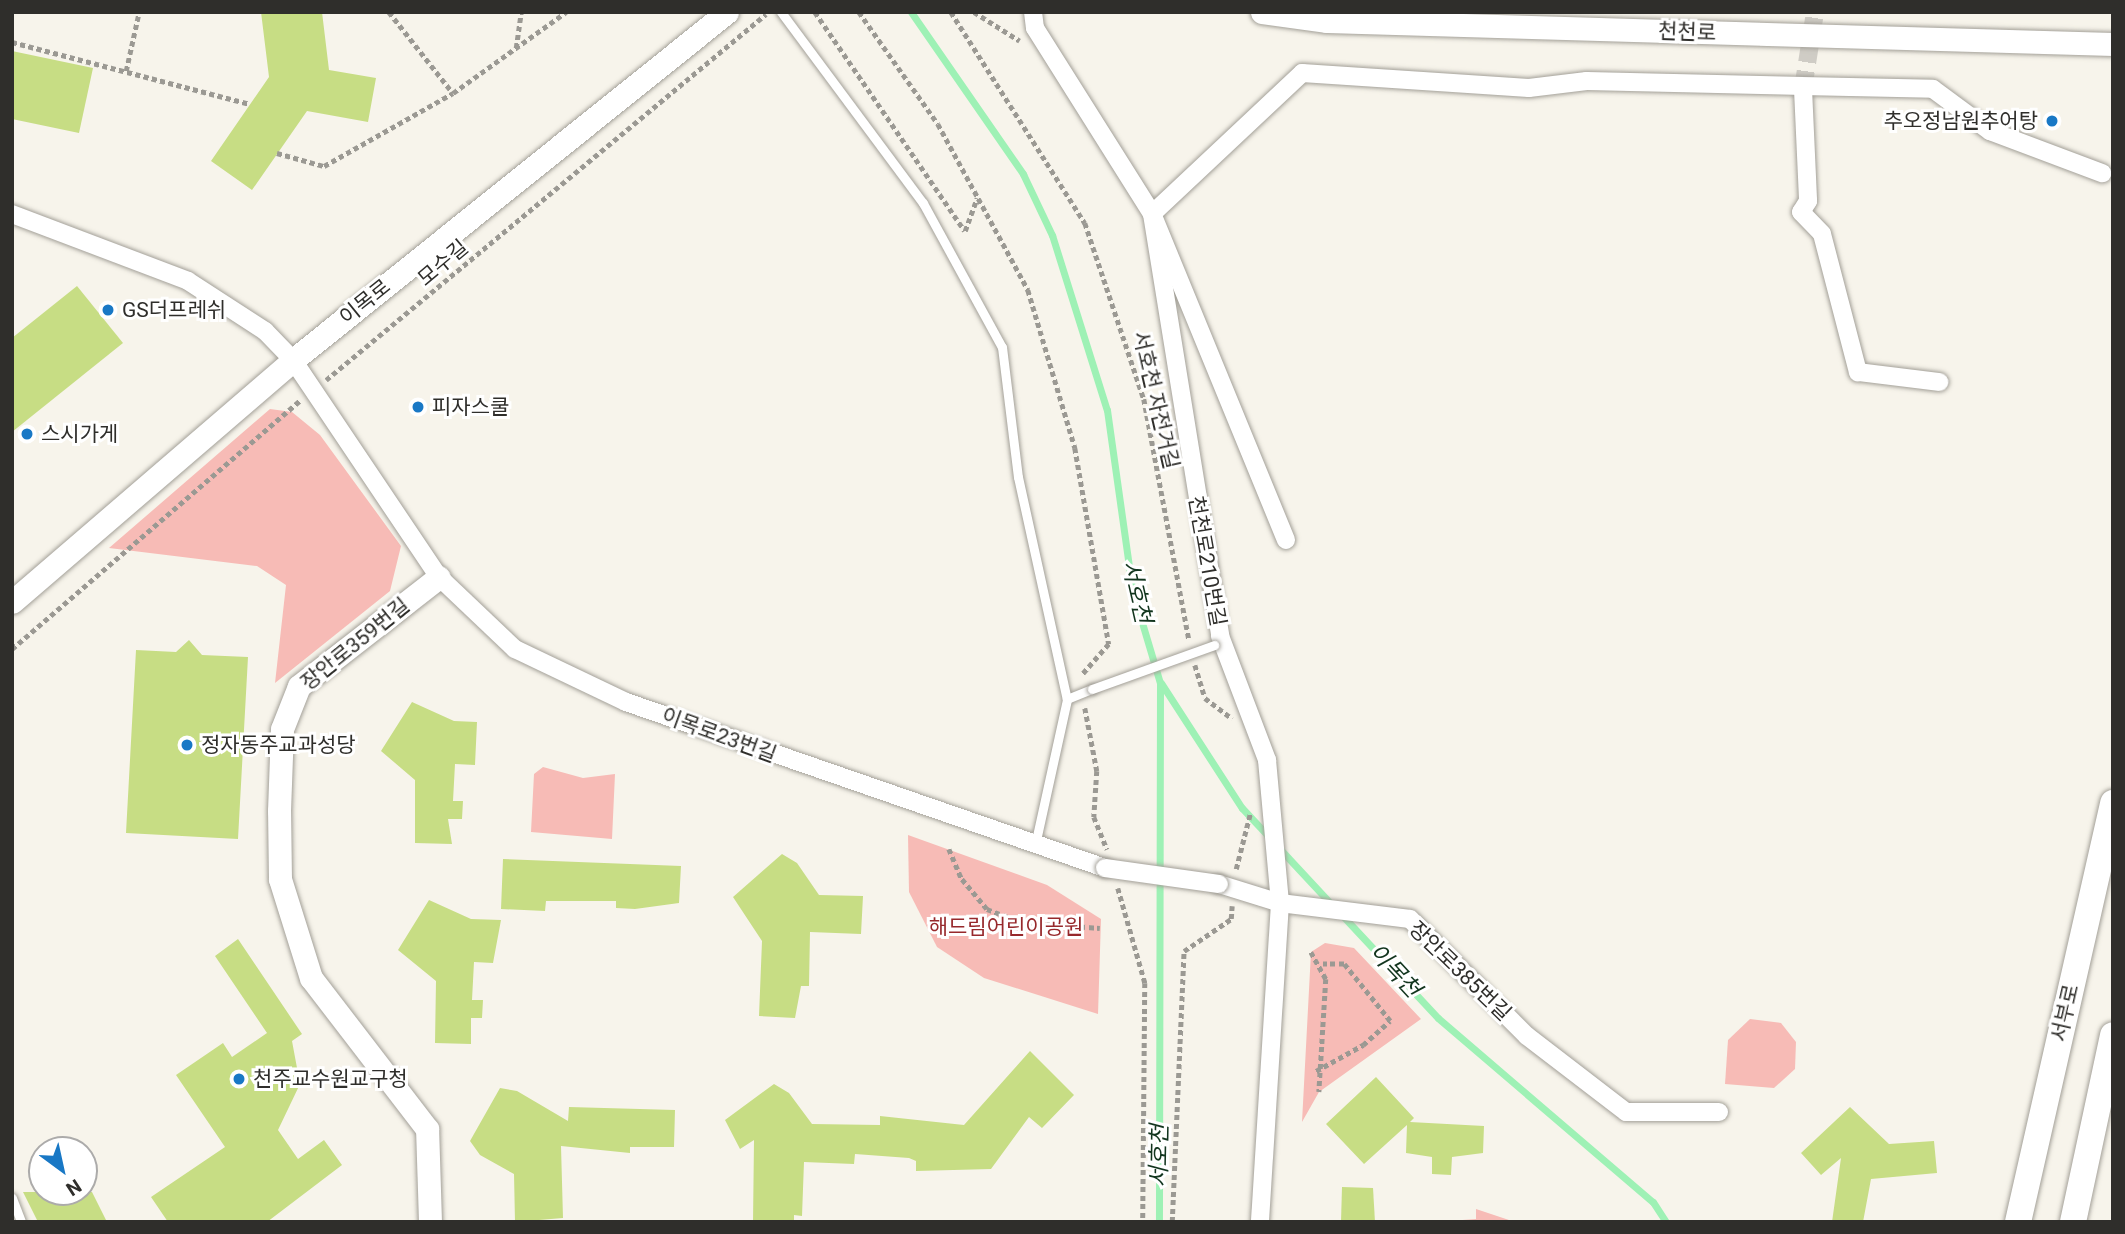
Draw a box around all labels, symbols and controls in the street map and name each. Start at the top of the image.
street label: 천천로 [1658,18,1716,46]
place label: 추오정남원추어탕 [1883,108,2038,134]
marker: 추오정남원추어탕 [2044,113,2060,129]
street label: 모수길 [413,235,473,291]
street label: 이목로 [335,274,395,330]
place label: GS더프레쉬 [122,297,226,323]
marker: GS더프레쉬 [100,302,116,318]
street label: 서호천 자전거길 [1128,329,1184,471]
place label: 피자스쿨 [432,394,509,420]
marker: 피자스쿨 [410,399,426,415]
place label: 스시가게 [41,421,118,447]
marker: 스시가게 [19,426,35,442]
street label: 천천로210번길 [1183,494,1231,628]
water label: 서호천 [1115,558,1157,626]
street label: 장안로359번길 [296,593,414,695]
street label: 이목로23번길 [658,703,780,767]
place label: 정자동주교과성당 [201,732,356,758]
marker: 정자동주교과성당 [179,737,195,753]
park label: 해드림어린이공원 [929,914,1083,940]
street label: 장안로385번길 [1404,916,1516,1026]
water label: 이목천 [1362,938,1426,1004]
street label: 서부로 [2046,982,2084,1044]
place label: 천주교수원교구청 [253,1066,408,1092]
marker: 천주교수원교구청 [231,1071,247,1087]
water label: 서호천 [1146,1124,1174,1188]
north arrow [28,1136,98,1206]
text: N [62,1174,86,1201]

